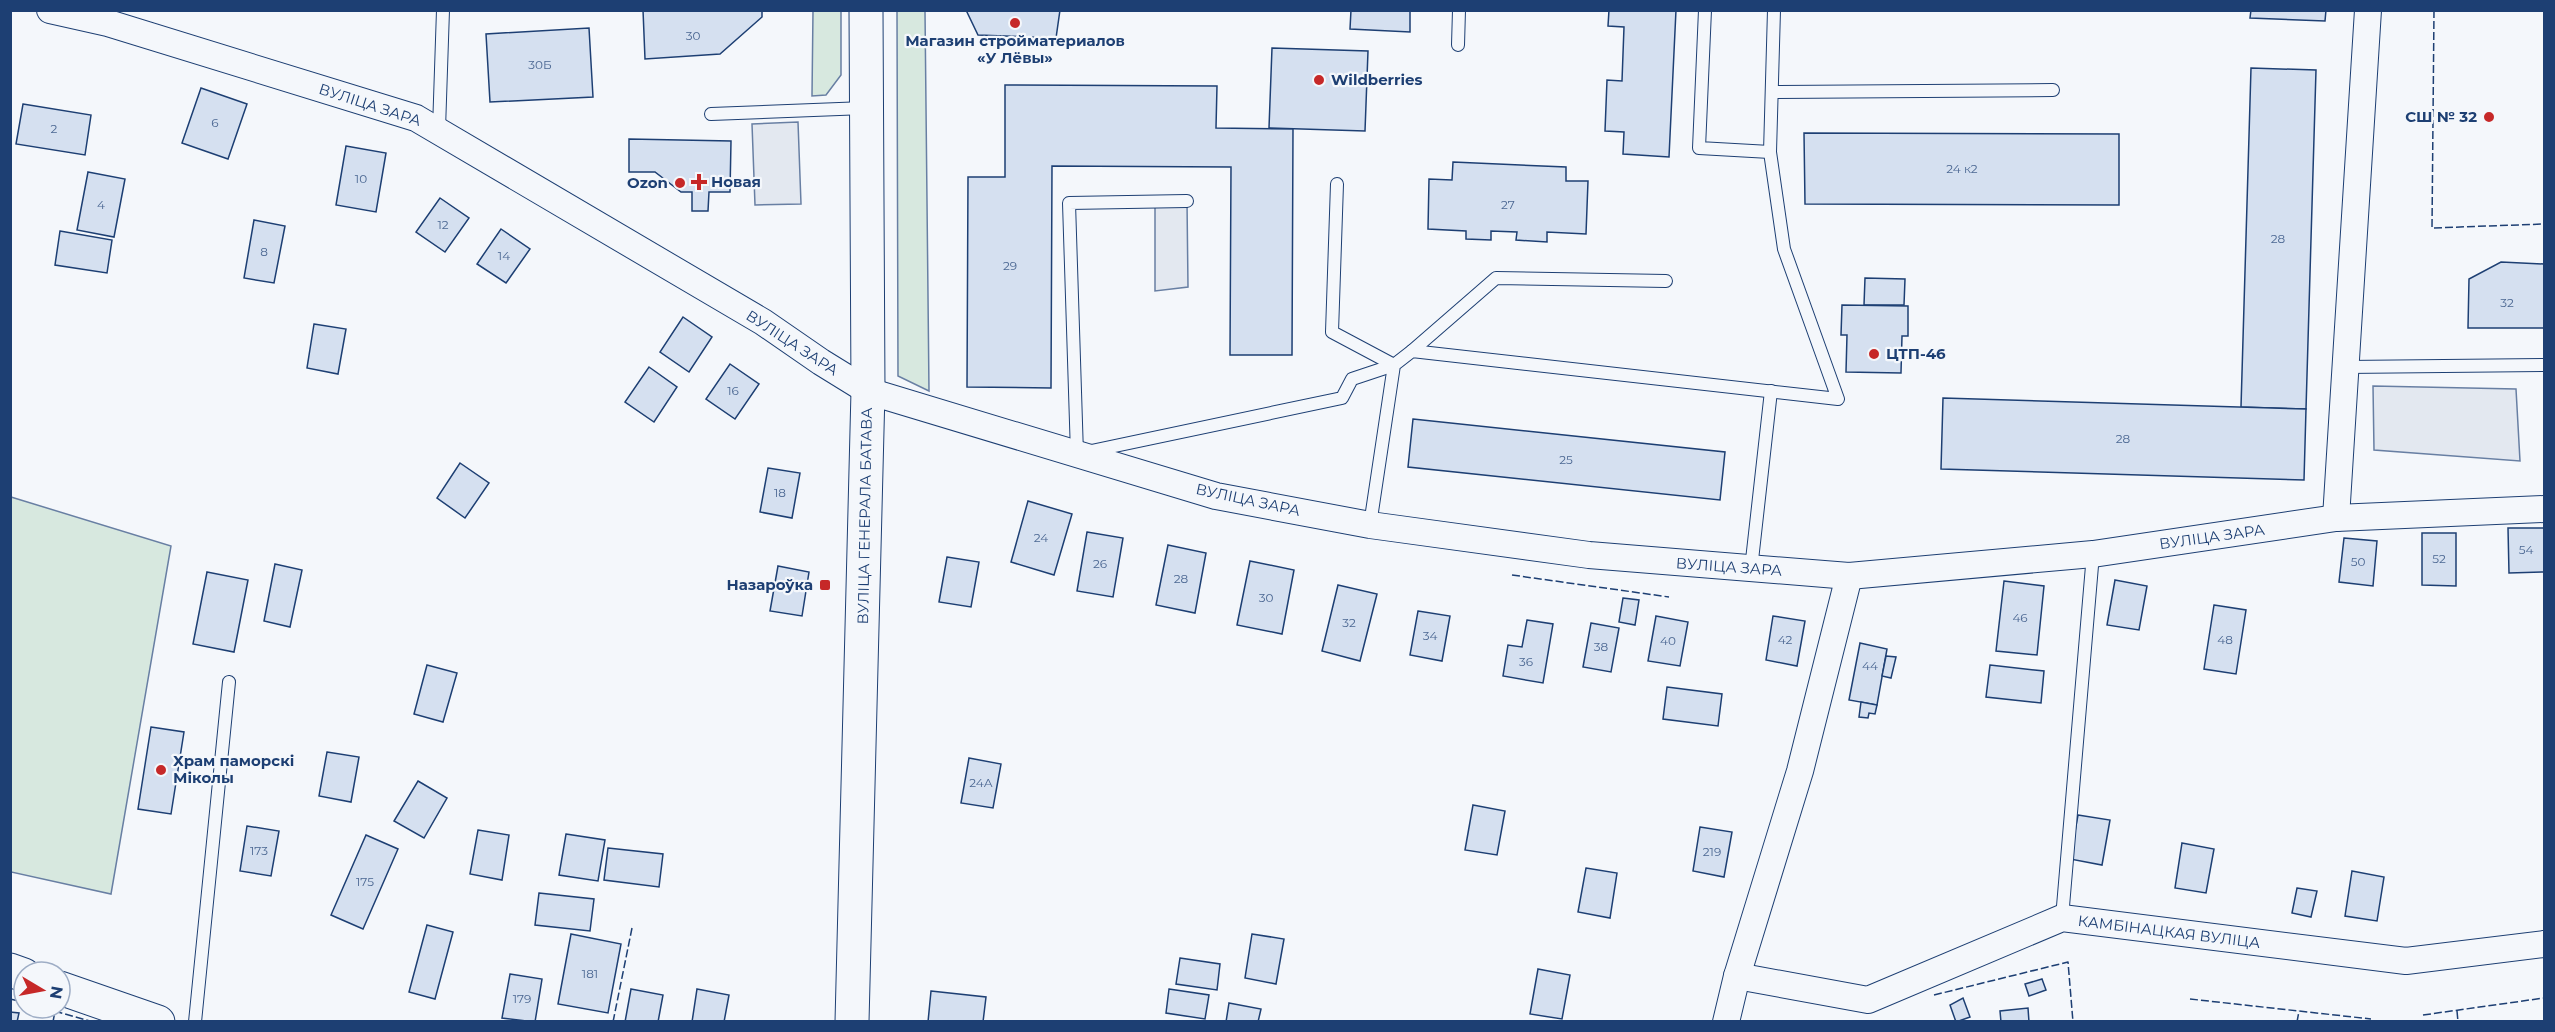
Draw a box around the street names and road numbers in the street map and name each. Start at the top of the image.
street label: ВУЛІЦА ЗАРА [317,79,424,130]
street label: ВУЛІЦА ЗАРА [742,306,842,380]
street label: ВУЛІЦА ГЕНЕРАЛА БАТАВА [853,407,876,625]
street label: ВУЛІЦА ЗАРА [1194,479,1302,520]
street label: ВУЛІЦА ЗАРА [2158,520,2266,553]
street label: ВУЛІЦА ЗАРА [1675,553,1783,580]
street label: КАМБІНАЦКАЯ ВУЛІЦА [2077,911,2261,952]

